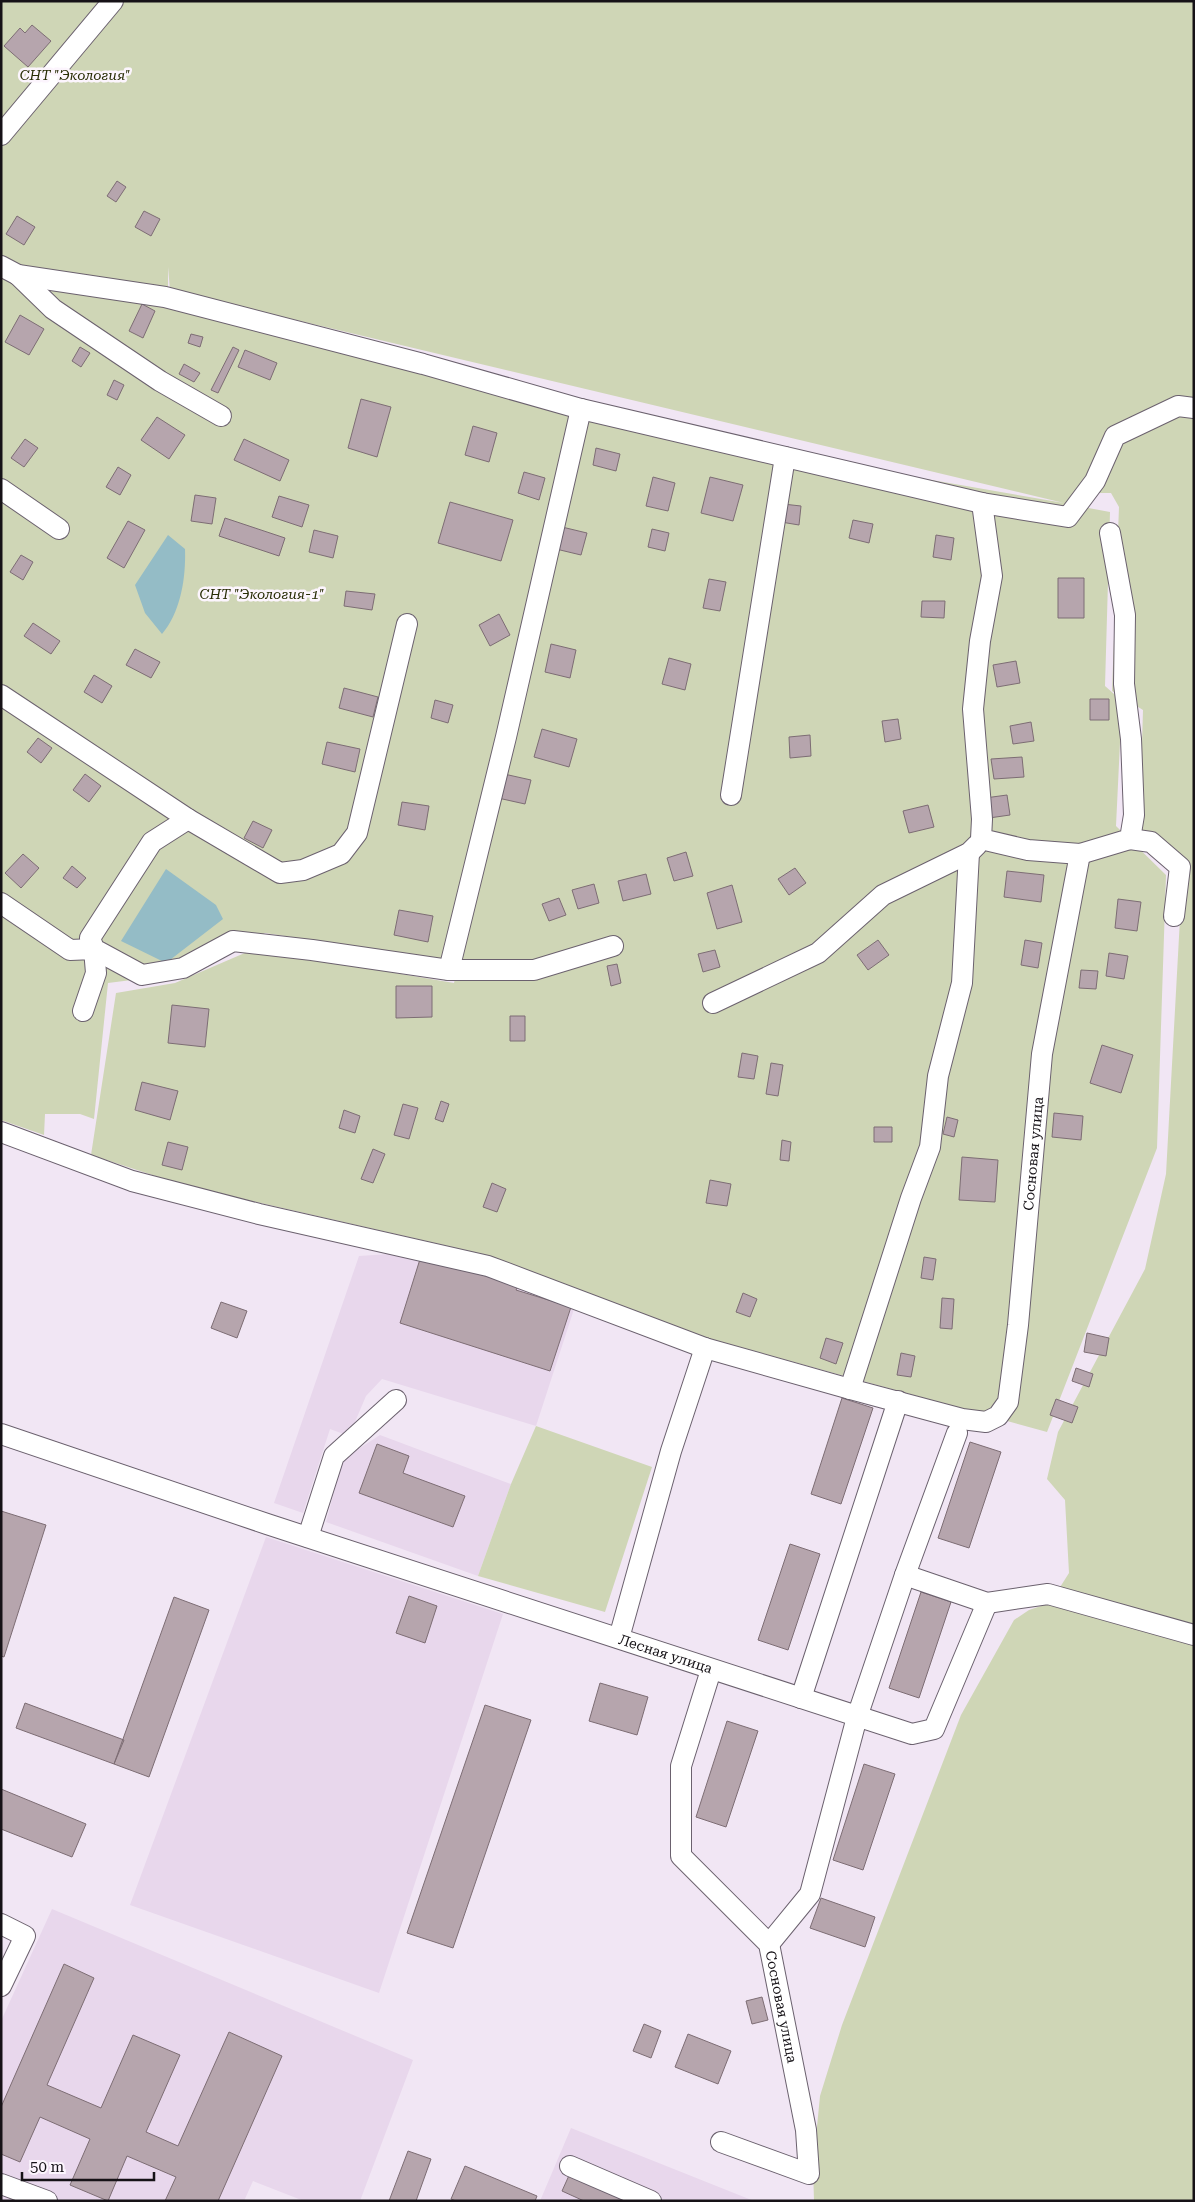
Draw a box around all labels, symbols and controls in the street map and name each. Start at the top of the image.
park label: СНТ "Экология" [20,67,130,83]
park label: СНТ "Экология-1" [200,586,324,602]
street label: Сосновая улица [1020,1096,1046,1211]
street label: Лесная улица [617,1631,715,1677]
street label: Сосновая улица [763,1949,801,2065]
scale bar [22,2150,155,2182]
text: 50 m [30,2158,65,2176]

